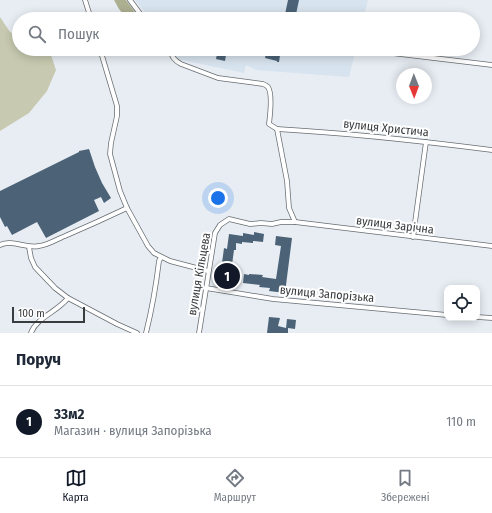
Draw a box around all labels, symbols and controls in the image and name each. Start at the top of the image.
search box [12,12,480,56]
icon: search [26,23,48,45]
text: Пошук [58,25,99,43]
north arrow [396,68,432,104]
street label: вулиця Христича [343,117,429,139]
your location [208,188,228,208]
street label: вулиця Зарічна [355,213,435,237]
street label: вулиця Кільцева [185,231,213,317]
pin: 1 [214,261,240,291]
street label: вулиця Запорізька [279,283,375,305]
map controls [444,285,480,321]
button: locate [444,285,480,321]
scale bar [12,305,85,324]
text: 100 m [18,307,45,320]
text: Поруч [16,349,61,370]
text: 33м2 [54,405,84,423]
text: 1 [26,414,32,429]
text: 110 m [446,414,476,429]
text: Магазин · вулиця Запорізька [54,423,212,438]
tab: Карта [63,467,89,504]
tab: Маршрут [214,467,256,504]
tab: Збережені [381,467,429,504]

